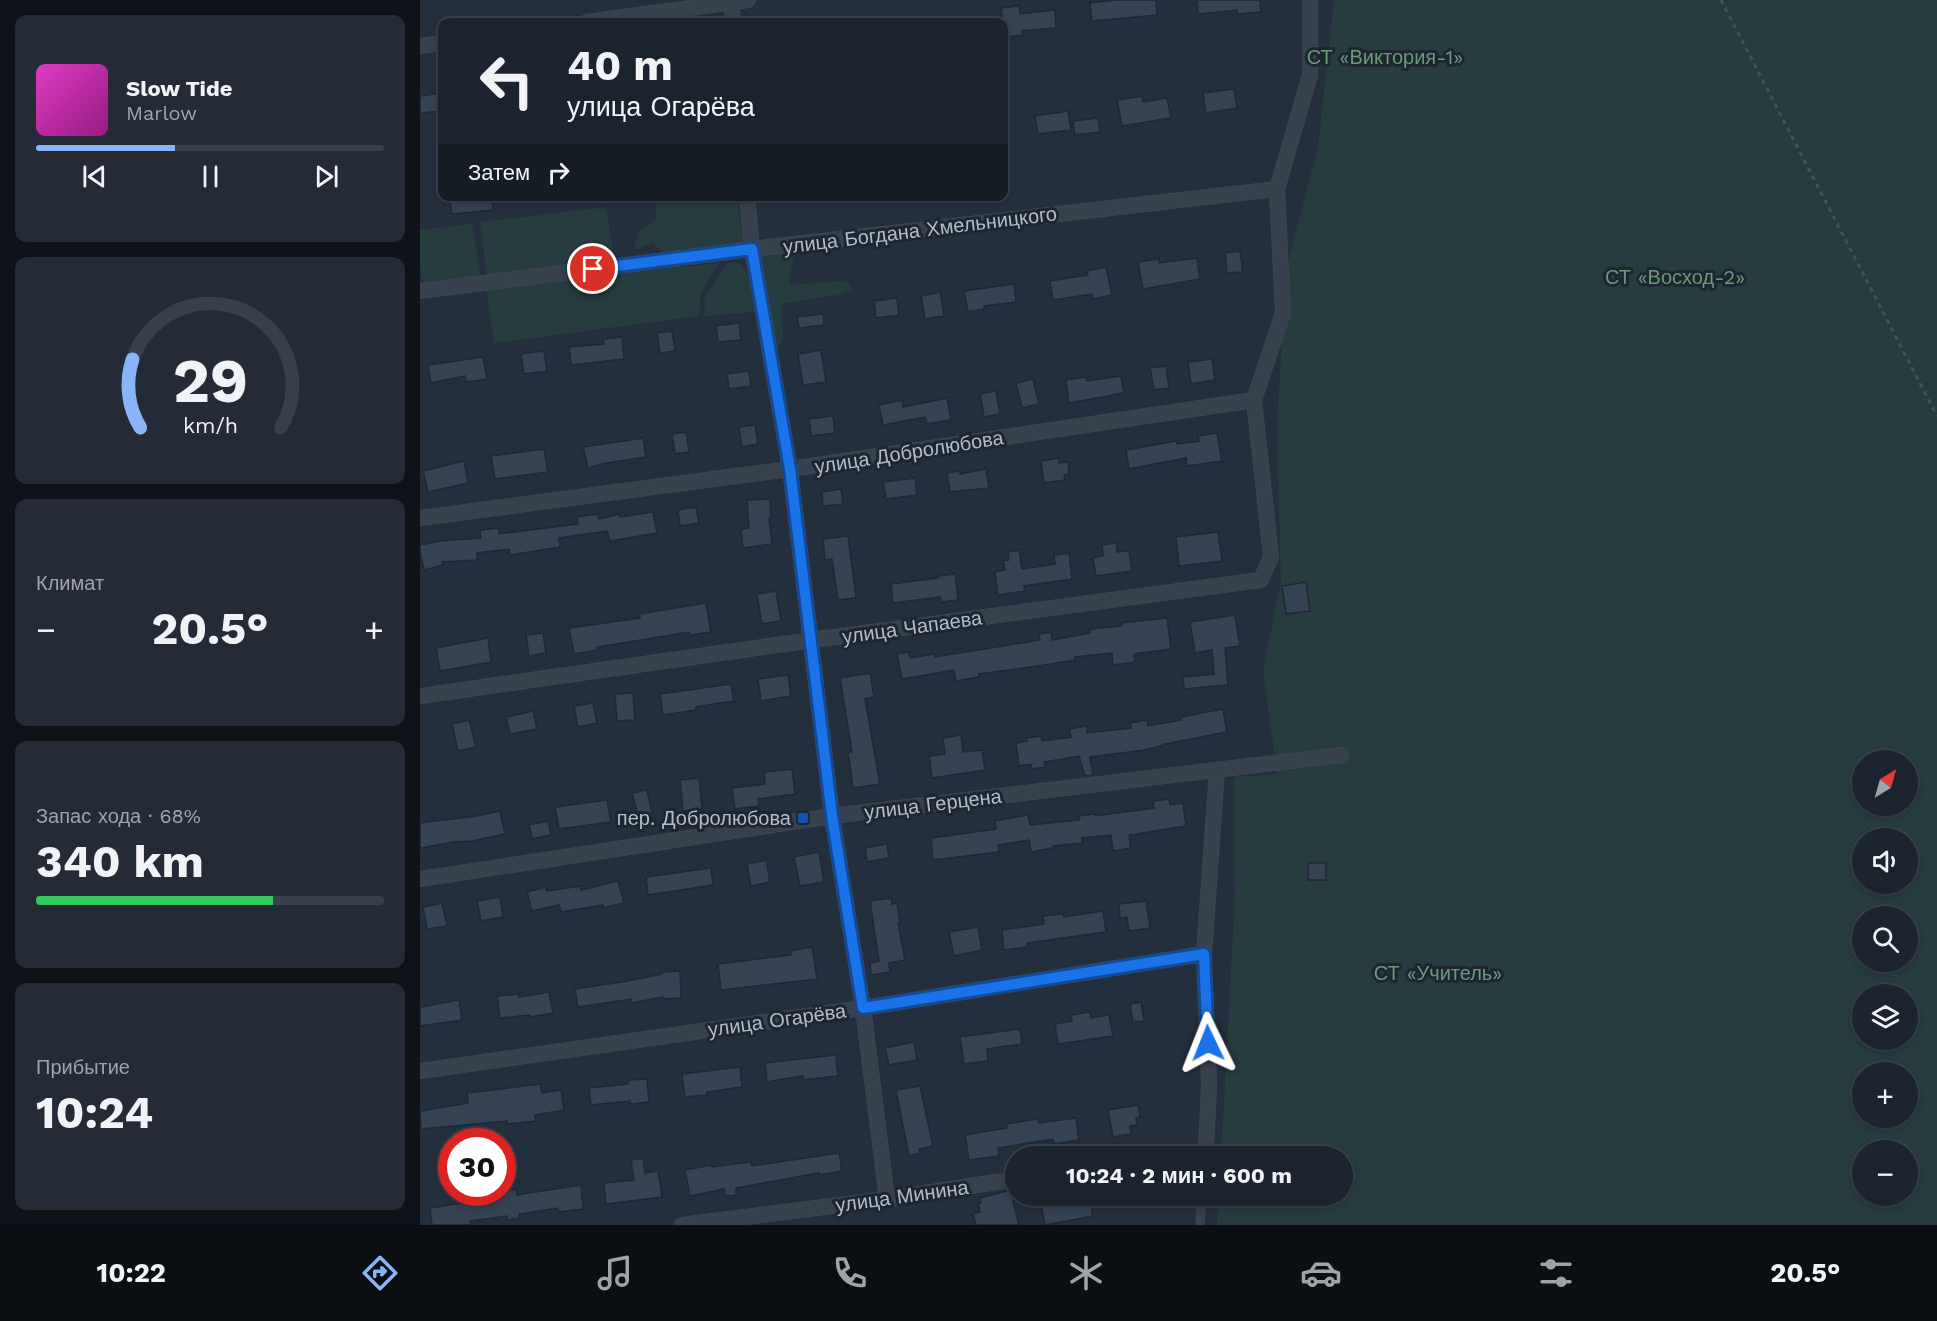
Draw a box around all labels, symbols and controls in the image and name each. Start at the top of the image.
text: 40 m [567,41,673,90]
icon: left [468,42,546,120]
park label: СТ «Виктория-1» [1307,45,1463,69]
text: Slow Tide [126,76,233,101]
text: улица Огарёва [567,91,755,123]
text: Marlow [126,101,197,125]
icon: right [542,156,575,189]
icon: previous [78,160,111,193]
icon: pause [194,160,227,193]
icon: next [310,160,343,193]
text: Затем [468,160,530,185]
street label: улица Богдана Хмельницкого [782,201,1058,259]
pin [567,243,618,294]
icon: arrive [576,252,609,285]
park label: СТ «Восход-2» [1605,265,1745,289]
text: 29 [172,344,248,417]
text: km/h [182,413,238,438]
street label: улица Добролюбова [813,425,1006,479]
text: Климат [36,571,104,595]
text: 20.5° [152,602,268,655]
street label: улица Чапаева [841,605,984,649]
text: − [36,610,56,649]
text: + [364,610,384,649]
north arrow [1852,750,1918,816]
map controls [1852,750,1918,1206]
street label: улица Герцена [863,784,1004,824]
text: Запас хода · 68% [36,804,201,828]
place label: пер. Добролюбова [617,806,792,830]
marker: пер. Добролюбова [796,811,810,825]
button: sound [1852,828,1918,894]
text: 340 km [36,835,204,888]
button: search [1852,906,1918,972]
park label: СТ «Учитель» [1374,961,1502,985]
button: layers [1852,984,1918,1050]
street label: улица Огарёва [706,998,848,1042]
position arrow [1176,1011,1240,1075]
text: Прибытие [36,1055,130,1079]
button: + [1852,1062,1918,1128]
text: 10:24 [36,1086,153,1139]
speed limit sign: 30 [438,1128,516,1206]
button: − [1852,1140,1918,1206]
text: 10:24 · 2 мин · 600 m [1066,1163,1292,1188]
street label: улица Минина [834,1175,971,1217]
icon: directions [359,1252,401,1294]
icon: music [594,1252,636,1294]
icon: phone [829,1252,871,1294]
icon: climate [1065,1252,1107,1294]
icon: car [1300,1252,1342,1294]
icon: filters [1535,1252,1577,1294]
text: 10:22 [97,1257,166,1289]
text: 20.5° [1770,1257,1840,1289]

